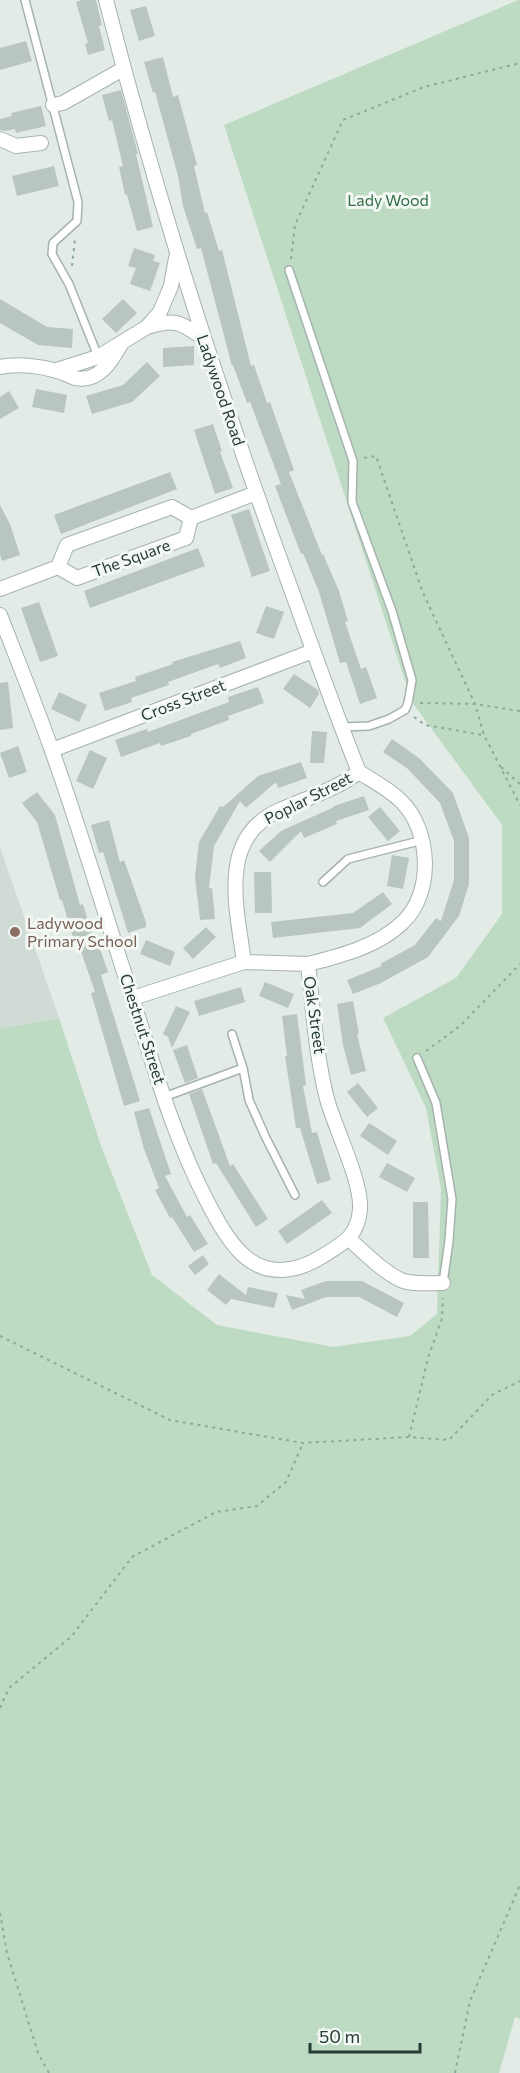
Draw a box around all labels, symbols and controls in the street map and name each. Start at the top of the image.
park label: Lady Wood [347,190,429,209]
street label: Ladywood Road [194,332,249,448]
street label: The Square [89,535,172,580]
street label: Cross Street [138,675,228,724]
street label: Poplar Street [261,767,355,828]
place label: Ladywood Primary School [27,913,137,950]
marker: Ladywood Primary School [8,925,22,939]
street label: Chestnut Street [117,971,170,1087]
street label: Oak Street [301,975,330,1056]
scale bar [310,2016,420,2054]
text: 50 m [319,2025,360,2047]

